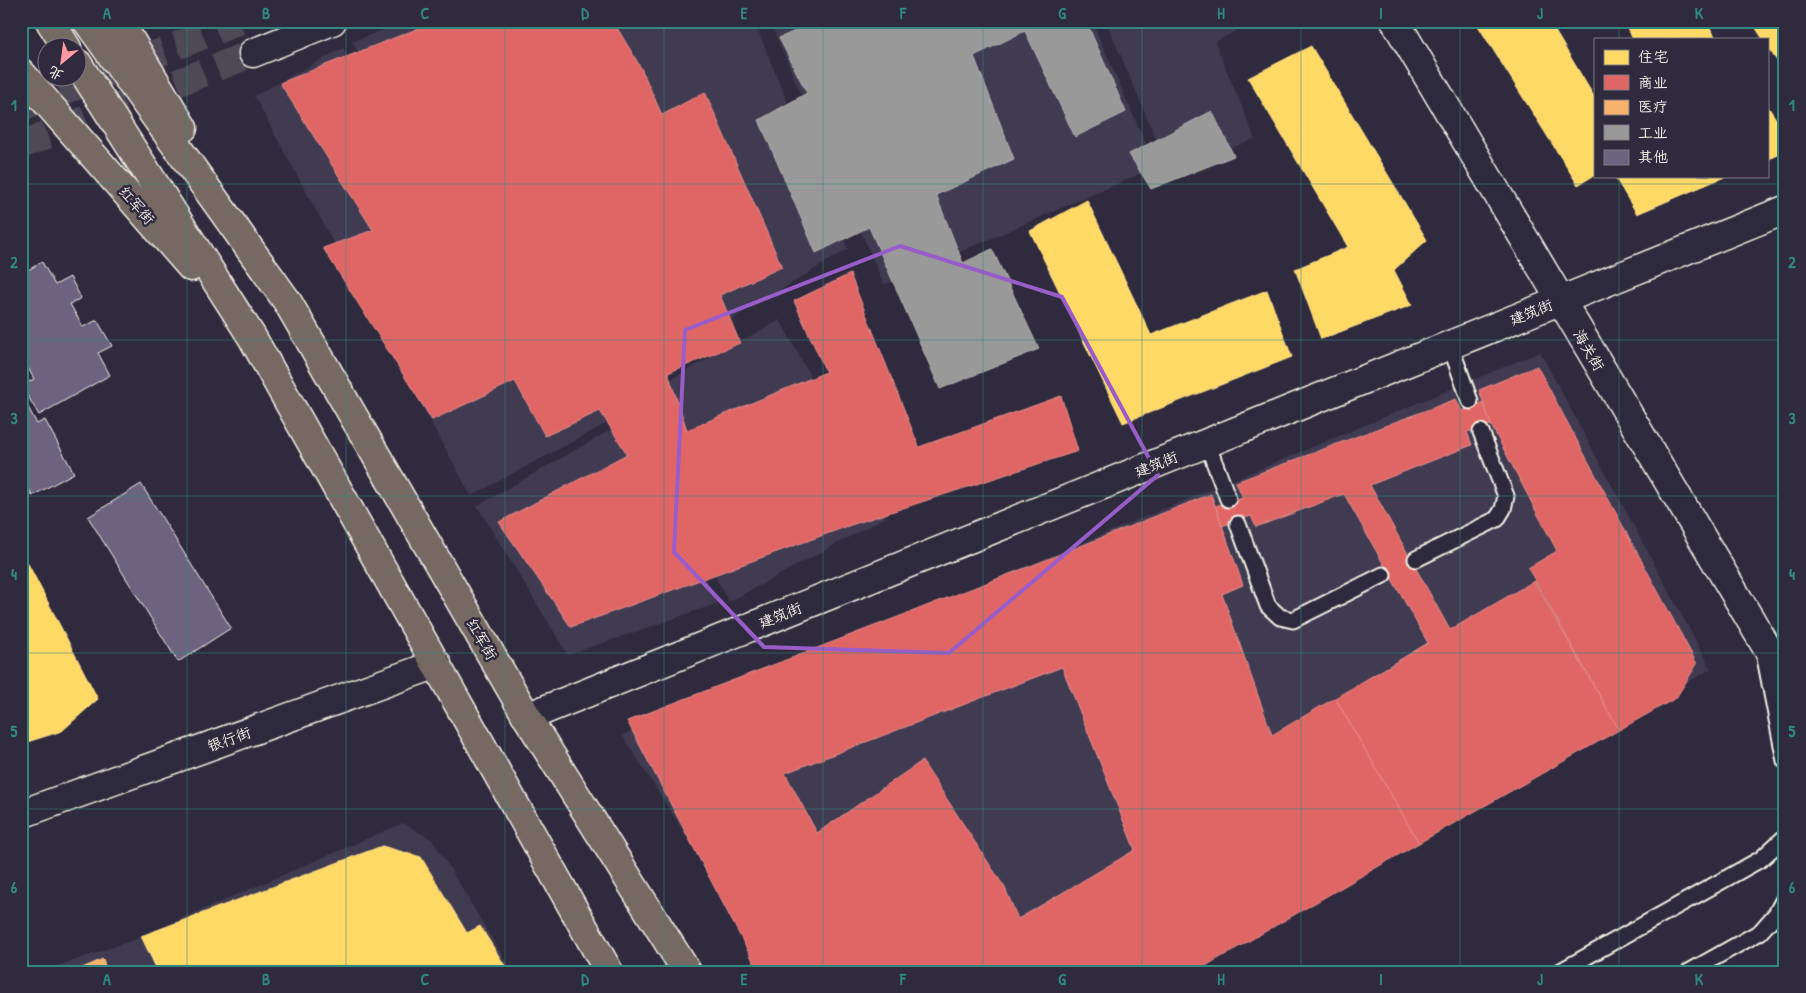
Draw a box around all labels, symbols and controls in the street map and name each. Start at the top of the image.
text: A [103,2,111,24]
text: B [262,2,270,24]
text: C [421,2,430,24]
text: D [581,2,589,24]
text: E [740,2,748,24]
text: F [899,2,907,24]
text: G [1058,2,1066,24]
text: H [1217,2,1225,24]
text: I [1379,2,1383,24]
text: J [1537,2,1543,24]
text: K [1695,2,1704,24]
north arrow [38,38,88,88]
legend [1594,38,1768,178]
text: 住宅 [1638,46,1668,67]
text: 北 [45,62,66,86]
text: 商业 [1638,72,1668,93]
text: 1 [11,94,17,116]
text: 1 [1789,94,1795,116]
text: 医疗 [1638,96,1668,117]
text: 工业 [1638,122,1668,143]
text: 其他 [1638,146,1668,167]
street label: 红军街 [114,181,160,229]
text: 2 [10,251,18,273]
text: 2 [1788,251,1796,273]
street label: 建筑街 [1506,294,1556,330]
street label: 海关街 [1568,325,1610,375]
text: 3 [10,407,18,429]
text: 3 [1788,407,1796,429]
street label: 建筑街 [1131,446,1181,482]
text: 4 [11,563,17,585]
text: 4 [1789,563,1795,585]
street label: 建筑街 [755,597,805,633]
street label: 红军街 [462,614,502,664]
text: 5 [11,720,18,742]
text: 5 [1789,720,1796,742]
street label: 银行街 [204,721,254,757]
text: 6 [11,876,18,898]
text: 6 [1789,876,1796,898]
text: A [103,968,111,990]
text: B [262,968,270,990]
text: C [421,968,430,990]
text: D [581,968,589,990]
text: E [740,968,748,990]
text: F [899,968,907,990]
text: G [1058,968,1066,990]
text: H [1217,968,1225,990]
text: I [1379,968,1383,990]
text: J [1537,968,1543,990]
text: K [1695,968,1704,990]

